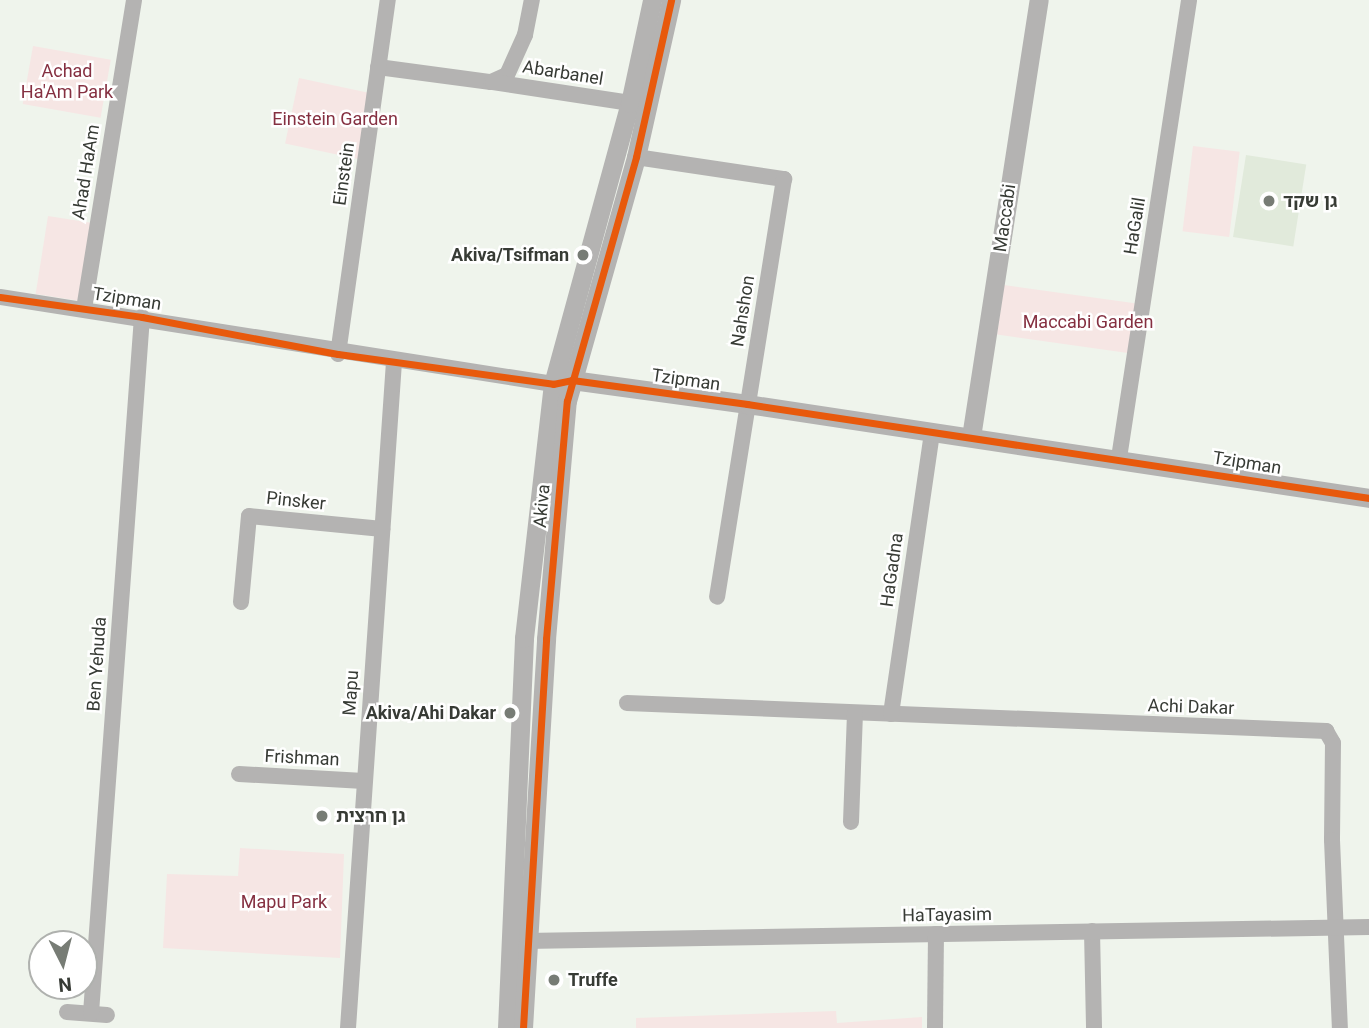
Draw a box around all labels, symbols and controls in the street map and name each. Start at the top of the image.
street label: Abarbanel [521,56,605,90]
park label: Achad Ha'Am Park [21,61,113,104]
park label: Einstein Garden [272,108,398,130]
street label: Ahad HaAm [68,123,104,221]
street label: Einstein [329,141,359,207]
street label: Maccabi [990,183,1020,253]
place label: גן שקד [1283,190,1337,212]
marker: גן שקד [1261,193,1277,209]
street label: HaGalil [1120,196,1150,256]
place label: Akiva/Tsifman [451,244,569,266]
marker: Akiva/Tsifman [575,247,591,263]
street label: Nahshon [727,274,759,348]
street label: Tzipman [91,283,163,315]
park label: Maccabi Garden [1023,311,1153,333]
street label: Tzipman [650,364,722,396]
street label: Tzipman [1211,447,1283,479]
street label: Akiva [529,483,555,529]
street label: Pinsker [265,487,327,515]
street label: HaGadna [876,532,908,608]
street label: Ben Yehuda [83,616,111,712]
street label: Mapu [339,670,363,716]
street label: Achi Dakar [1147,695,1235,719]
place label: Akiva/Ahi Dakar [366,702,496,724]
marker: Akiva/Ahi Dakar [502,705,518,721]
street label: Frishman [264,745,340,771]
place label: גן חרצית [336,805,405,827]
marker: גן חרצית [314,808,330,824]
park label: Mapu Park [241,891,327,913]
street label: HaTayasim [902,903,992,927]
north arrow [28,930,98,1000]
place label: Truffe [568,969,618,991]
text: N [57,972,73,997]
marker: Truffe [546,972,562,988]

